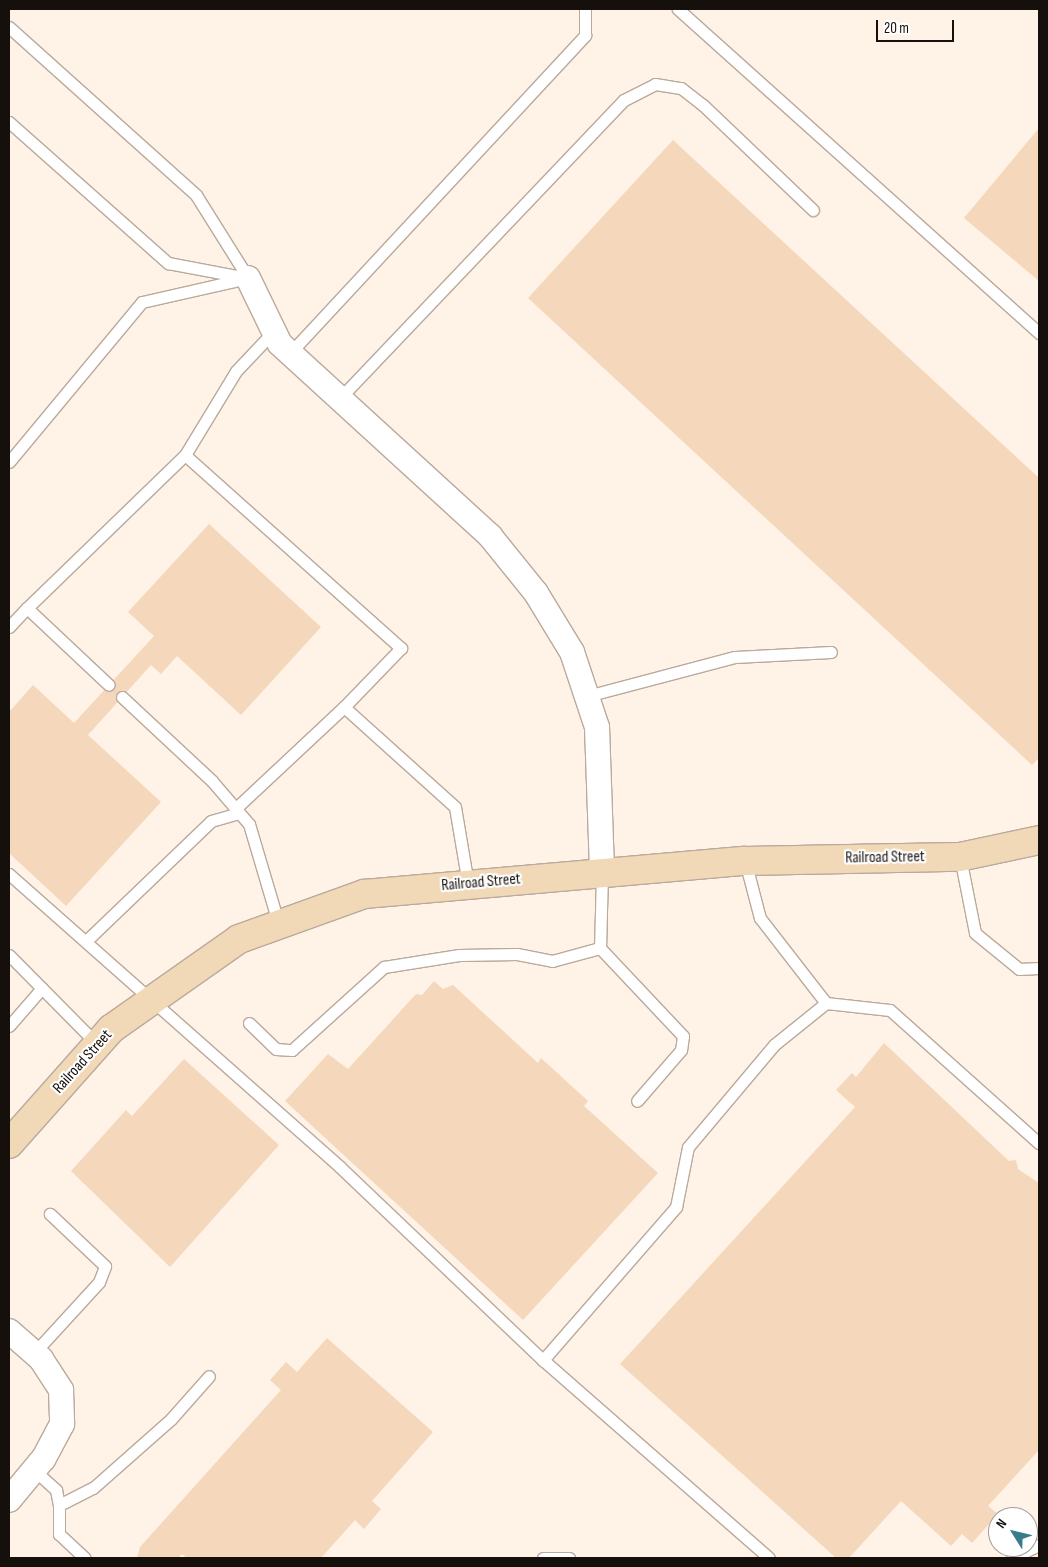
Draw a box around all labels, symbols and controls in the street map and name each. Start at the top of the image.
scale bar [878,10,956,42]
text: 20 m [884,19,909,38]
street label: Railroad Street [845,848,925,868]
street label: Railroad Street [441,870,521,896]
street label: Railroad Street [49,1026,117,1098]
north arrow [988,1507,1038,1557]
text: N [992,1515,1010,1532]

